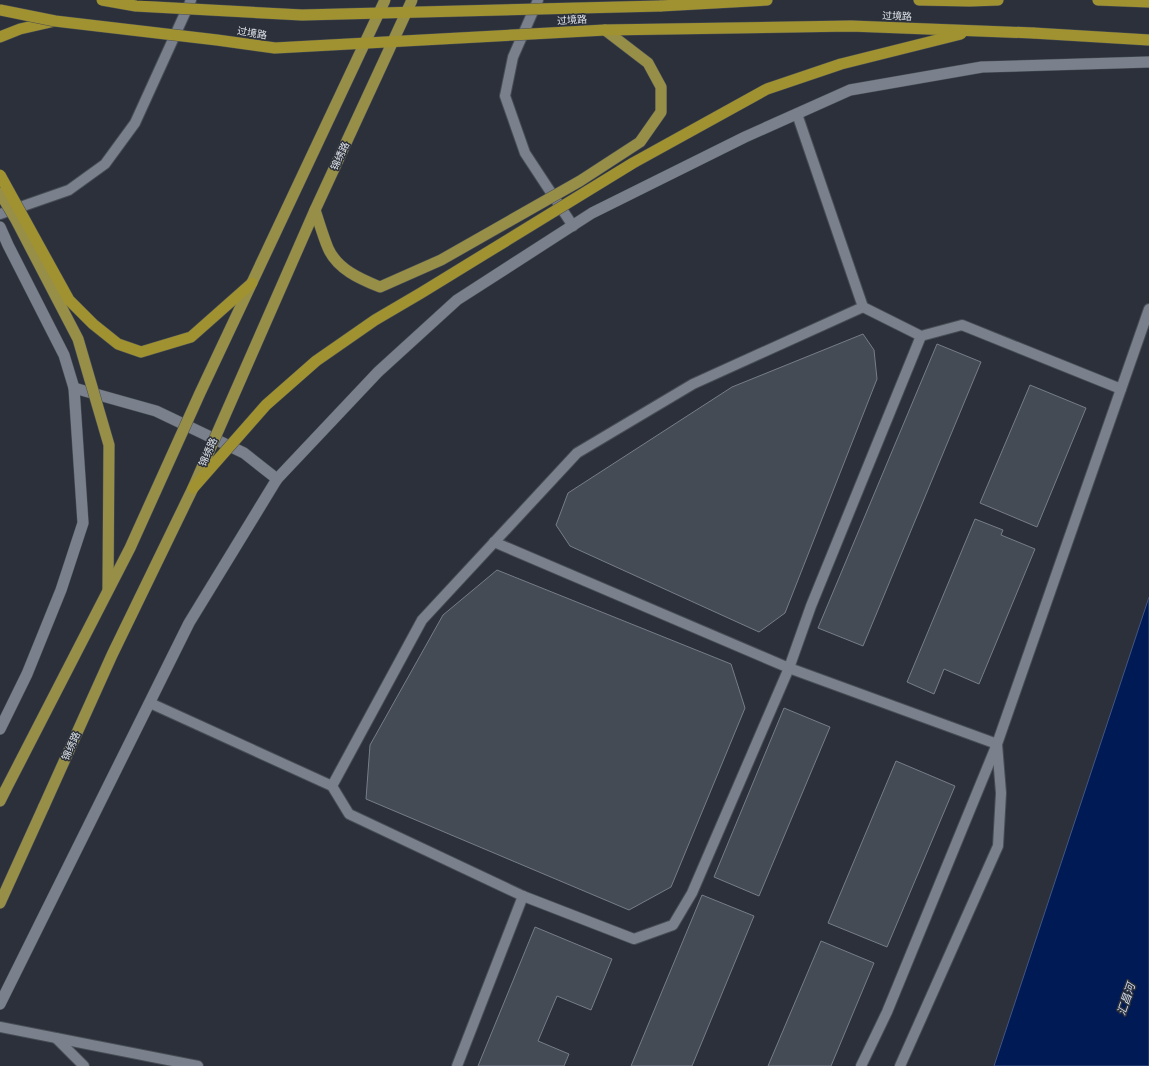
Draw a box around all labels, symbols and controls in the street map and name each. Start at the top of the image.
street label: 过境路 [882,9,912,23]
street label: 过境路 [557,12,587,28]
street label: 过境路 [236,24,268,42]
street label: 锦绣路 [328,140,352,172]
street label: 锦绣路 [196,436,220,468]
street label: 锦绣路 [59,730,83,762]
water label: 汇昌河 [1114,979,1139,1017]

